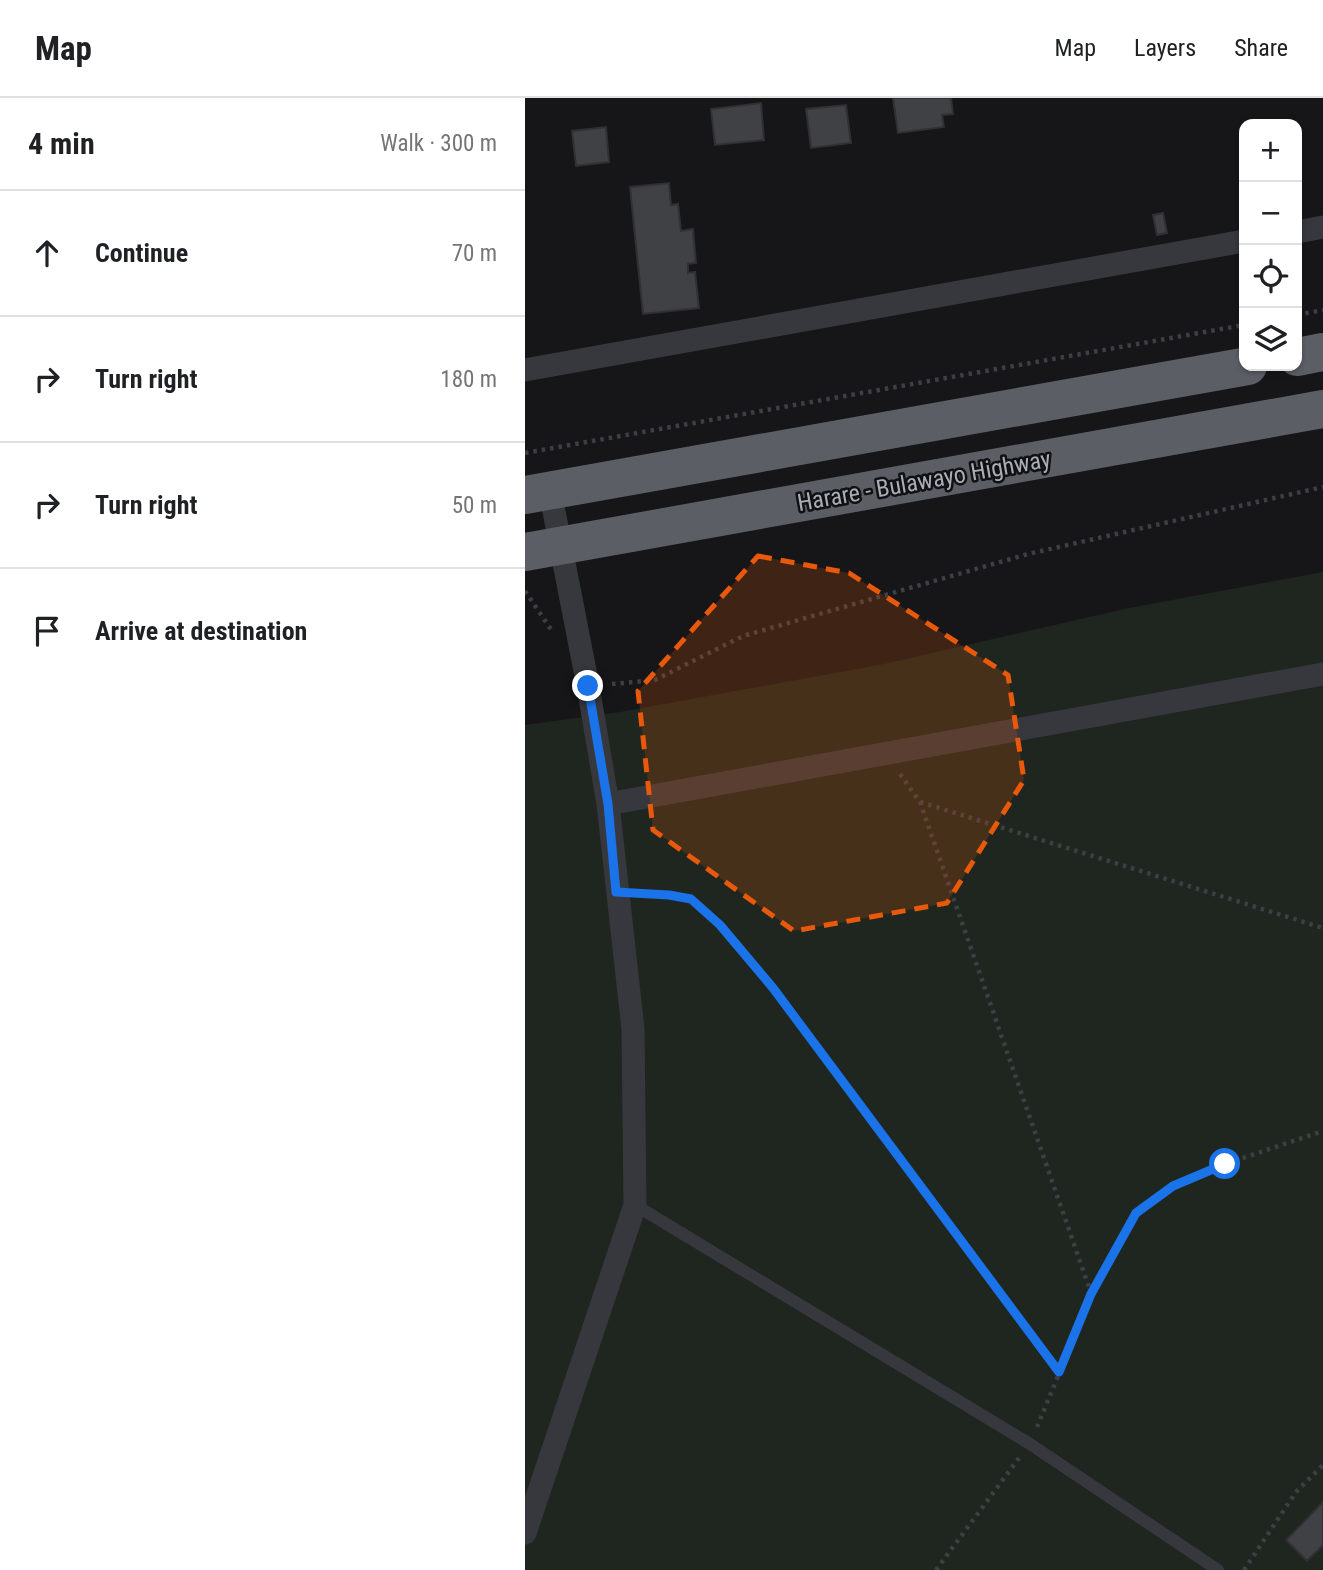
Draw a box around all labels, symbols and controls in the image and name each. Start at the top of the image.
text: Map [35,29,92,68]
text: Map [1055,34,1096,62]
text: Layers [1134,34,1196,62]
text: Share [1234,34,1288,62]
map controls [1239,119,1302,371]
button: + [1239,119,1302,182]
text: 4 min [28,126,95,161]
text: Walk · 300 m [380,130,497,157]
button: − [1239,182,1302,245]
icon: ahead [28,234,66,272]
text: Continue [95,238,188,268]
text: 70 m [452,240,497,267]
button: locate [1239,245,1302,308]
button: layers [1239,308,1302,371]
icon: right [28,360,66,398]
text: Turn right [95,364,197,394]
text: 180 m [440,366,497,393]
street label: Harare - Bulawayo Highway [795,445,1053,517]
icon: right [28,486,66,524]
text: Turn right [95,490,197,520]
text: 50 m [452,492,497,519]
icon: arrive [28,612,66,650]
text: Arrive at destination [95,616,307,646]
route end [572,670,603,701]
route start [1209,1148,1240,1179]

